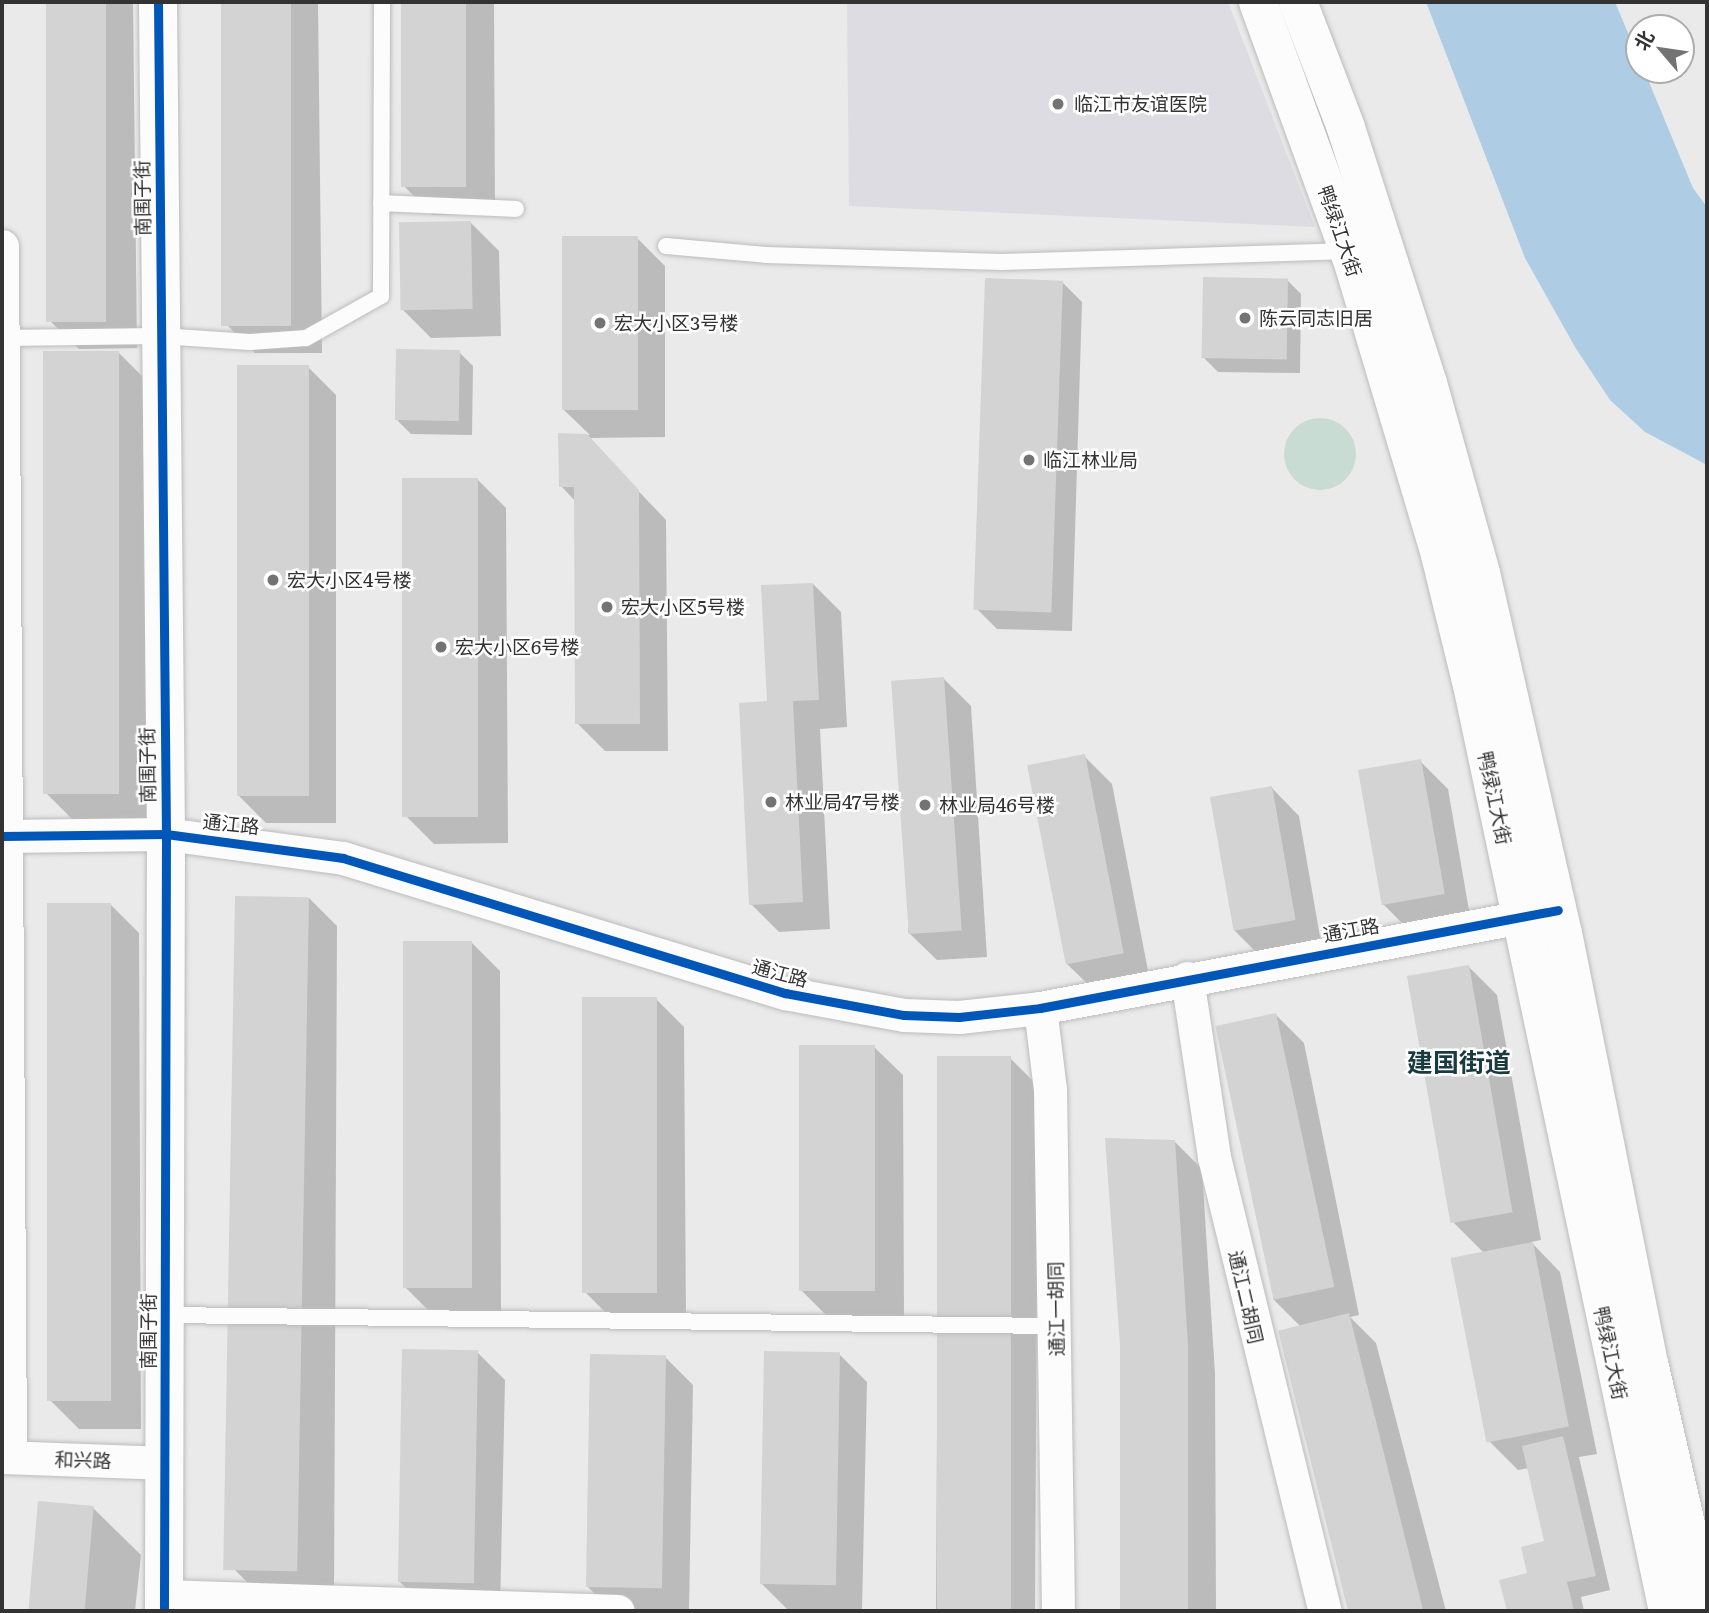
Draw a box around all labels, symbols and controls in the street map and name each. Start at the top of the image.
north arrow [1625,14,1695,84]
text: 北 [1627,25,1660,55]
place label: 临江市友谊医院 [1074,93,1207,115]
marker: 临江市友谊医院 [1048,94,1068,114]
street label: 南围子街 [130,160,154,236]
street label: 鸭绿江大街 [1314,182,1366,280]
place label: 陈云同志旧居 [1259,307,1373,329]
marker: 陈云同志旧居 [1237,310,1253,326]
place label: 宏大小区3号楼 [614,312,738,334]
marker: 宏大小区3号楼 [592,315,608,331]
place label: 临江林业局 [1043,449,1138,471]
marker: 临江林业局 [1021,452,1037,468]
place label: 宏大小区4号楼 [287,569,411,591]
marker: 宏大小区4号楼 [265,572,281,588]
place label: 宏大小区5号楼 [621,596,745,618]
marker: 宏大小区5号楼 [599,599,615,615]
place label: 宏大小区6号楼 [455,636,579,658]
marker: 宏大小区6号楼 [433,639,449,655]
street label: 南围子街 [135,727,159,803]
street label: 鸭绿江大街 [1474,749,1516,847]
place label: 林业局47号楼 [785,791,899,813]
marker: 林业局47号楼 [763,794,779,810]
place label: 林业局46号楼 [939,794,1055,816]
marker: 林业局46号楼 [917,797,933,813]
street label: 通江路 [201,810,261,838]
street label: 通江路 [1321,914,1381,946]
street label: 通江路 [750,955,810,991]
district label: 建国街道 [1407,1045,1511,1077]
street label: 通江二胡同 [1224,1248,1268,1346]
street label: 通江一胡同 [1044,1261,1068,1357]
street label: 南围子街 [137,1293,159,1369]
street label: 鸭绿江大街 [1590,1304,1632,1402]
street label: 和兴路 [54,1448,112,1472]

